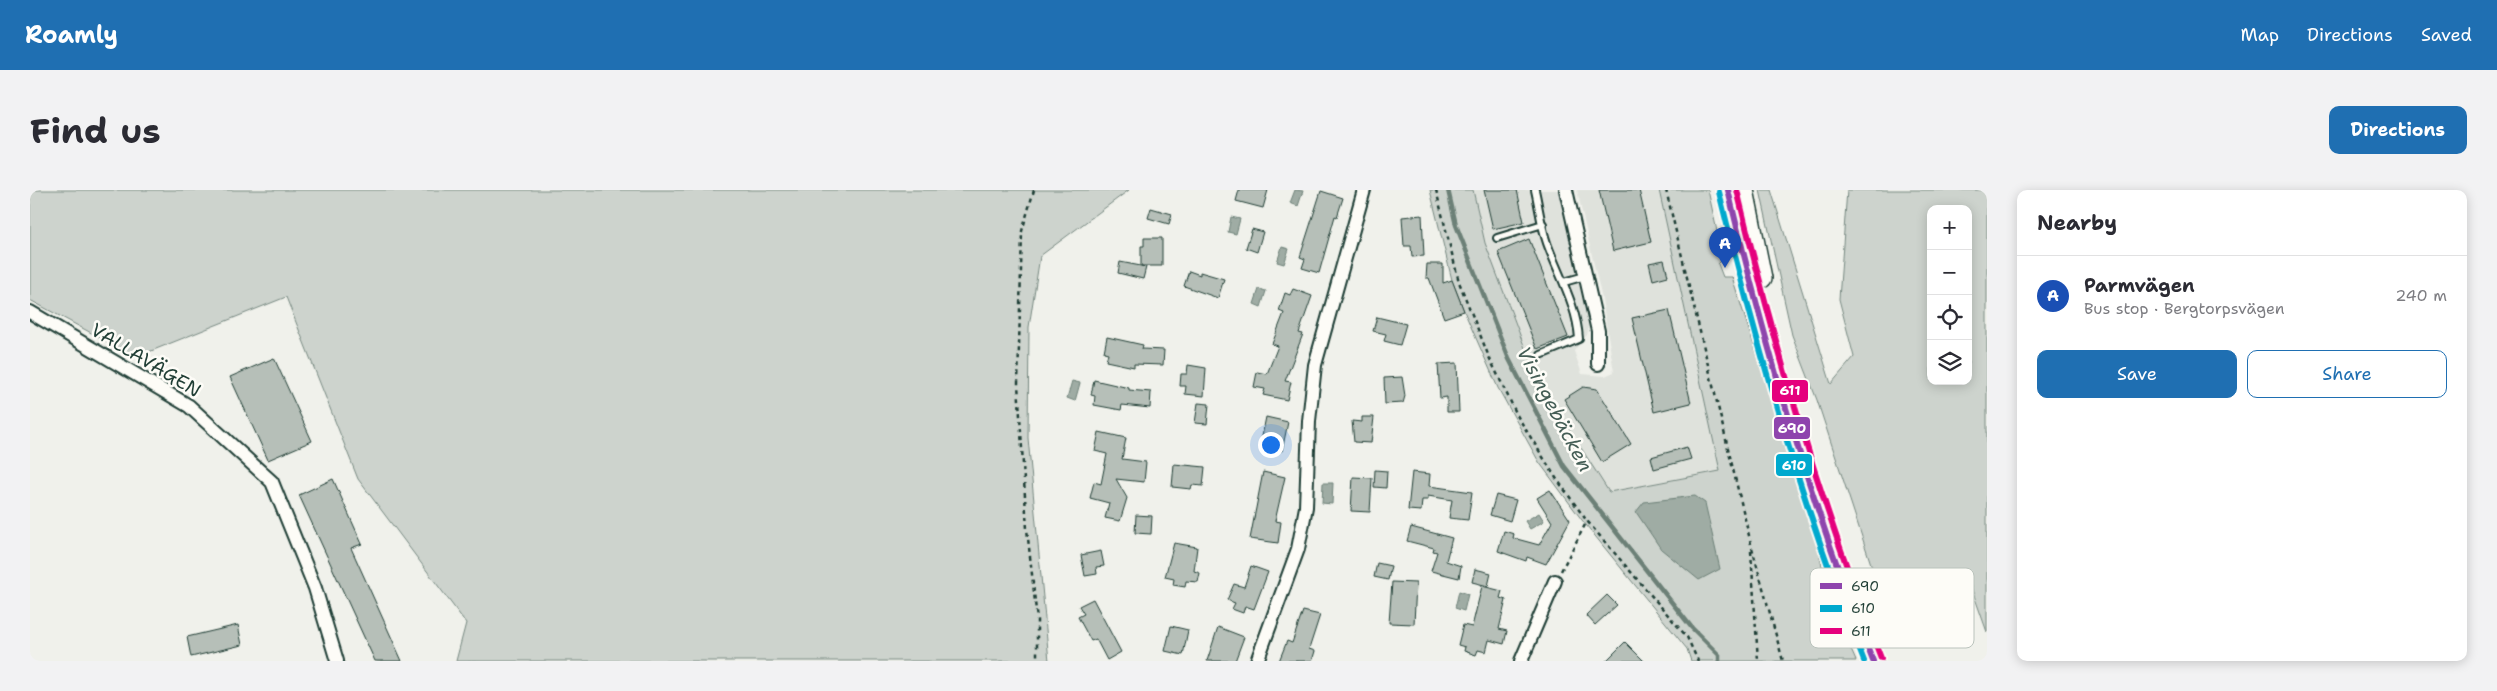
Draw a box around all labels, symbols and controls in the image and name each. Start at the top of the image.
text: Roamly [25,19,118,51]
text: Map [2241,23,2279,47]
text: Directions [2307,23,2393,47]
text: Saved [2421,23,2472,47]
button: Directions [2329,106,2467,154]
text: Find us [30,107,161,154]
map controls [1927,205,1972,385]
button: + [1927,205,1972,250]
text: Nearby [2037,209,2117,237]
pin: A [1709,227,1741,268]
button: − [1927,250,1972,295]
text: Parmvägen [2084,273,2195,298]
text: A [2047,285,2059,306]
text: 240 m [2395,285,2447,306]
button: locate [1927,295,1972,340]
text: Bus stop · Bergtorpsvägen [2084,298,2285,319]
street label: VALLAVÄGEN [86,317,206,403]
button: layers [1927,340,1972,385]
water label: Visingebäcken [1511,342,1599,476]
button: Save [2037,350,2237,398]
button: Share [2247,350,2447,398]
line badge: 611 [1771,379,1809,403]
text: 611 [1779,381,1801,399]
line badge: 690 [1773,416,1811,440]
text: 690 [1778,419,1807,437]
your location [1258,432,1284,458]
line badge: 610 [1775,453,1813,477]
text: 610 [1782,456,1806,474]
legend [1810,568,1974,648]
text: 690 [1851,577,1879,595]
text: 610 [1851,599,1875,617]
text: 611 [1851,622,1871,640]

